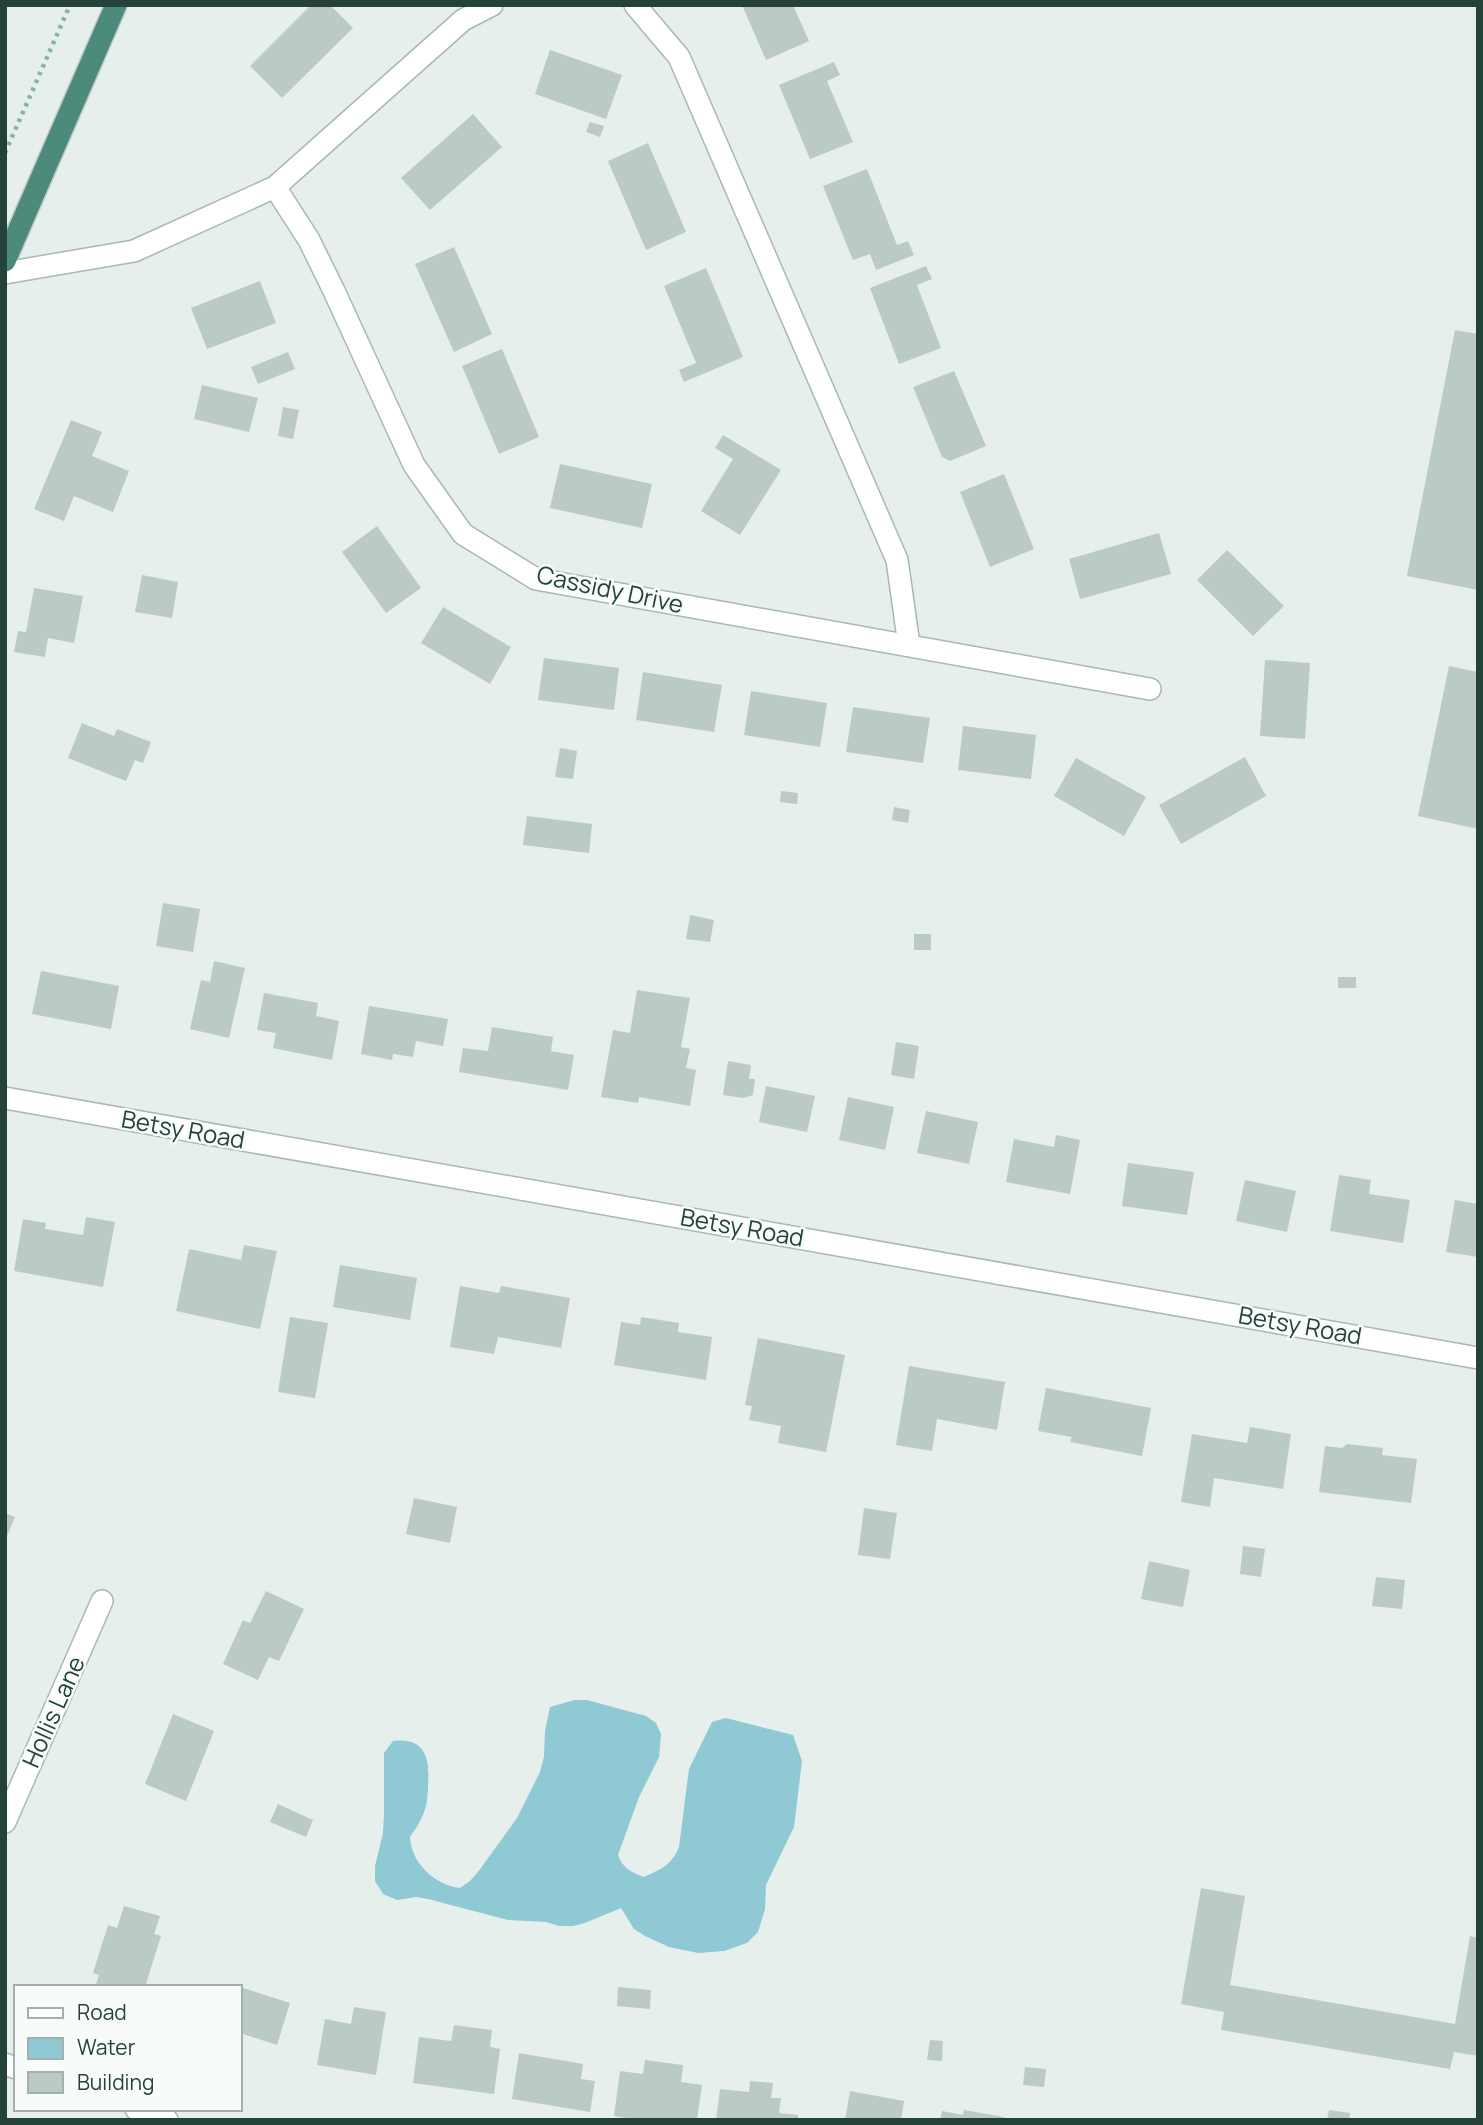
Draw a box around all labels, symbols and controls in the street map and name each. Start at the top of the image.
street label: Cassidy Drive [534,557,687,620]
street label: Betsy Road [119,1101,248,1156]
street label: Betsy Road [678,1199,807,1254]
street label: Betsy Road [1236,1297,1365,1352]
street label: Hollis Lane [13,1650,92,1772]
legend [14,1985,242,2111]
text: Road [77,1998,127,2026]
text: Water [77,2033,136,2061]
text: Building [77,2068,154,2096]

